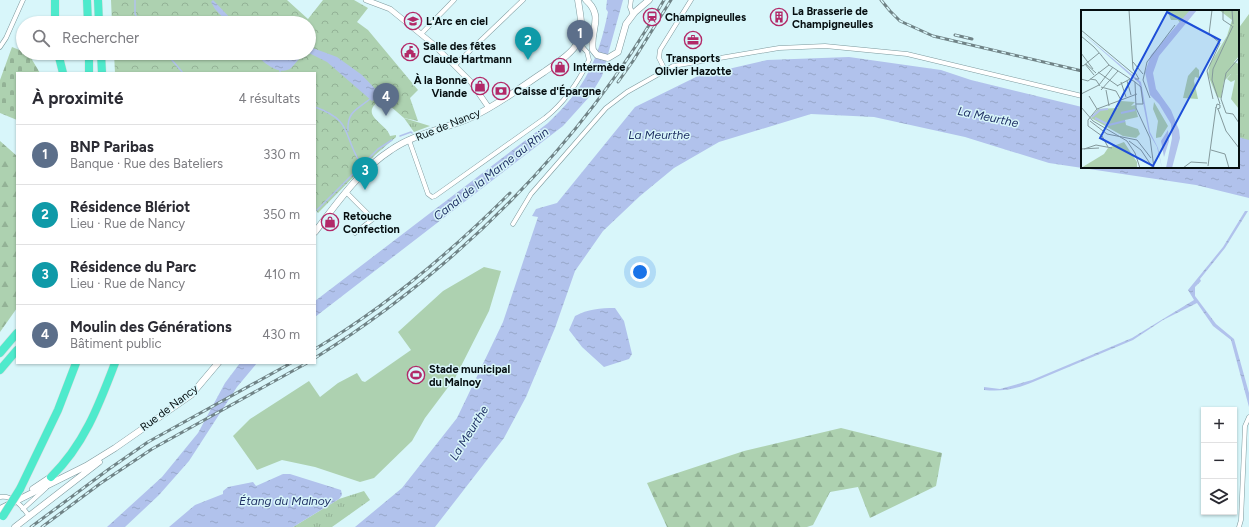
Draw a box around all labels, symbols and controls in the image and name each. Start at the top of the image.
place label: La Brasserie de Champigneulles [792,5,873,31]
station icon: Champigneulles [642,7,662,27]
building icon: La Brasserie de Champigneulles [769,7,789,27]
inset map [1081,10,1239,168]
school or university icon: L'Arc en ciel [403,11,423,31]
place label: Champigneulles [665,11,746,24]
place label: L'Arc en ciel [426,15,488,28]
search box [16,16,316,60]
pin: 1 [567,20,593,53]
icon: search [30,27,52,49]
pin: 2 [515,27,541,60]
text: Rechercher [62,29,139,47]
office icon: Transports Olivier Hazotte [683,30,703,50]
place label: Salle des fêtes Claude Hartmann [423,40,512,66]
public building icon: Salle des fêtes Claude Hartmann [400,42,420,62]
place label: Transports Olivier Hazotte [655,52,731,78]
shop icon: Intermède [550,57,570,77]
place label: Intermède [573,61,625,74]
place label: À la Bonne Viande [414,73,467,100]
shop icon: À la Bonne Viande [470,76,490,96]
bank icon: Caisse d'Épargne [491,81,511,101]
pin: 4 [373,83,399,116]
place label: Caisse d'Épargne [514,84,601,98]
text: À proximité [32,88,123,108]
text: 4 résultats [239,91,300,106]
water label: La Meurthe [956,104,1020,130]
street label: Rue de Nancy [414,106,483,144]
water label: Canal de la Marne au Rhin [431,125,552,223]
water label: La Meurthe [628,128,690,142]
text: BNP Paribas [70,138,154,156]
text: 1 [42,147,48,162]
text: 330 m [263,147,300,162]
text: Banque · Rue des Bateliers [70,156,223,171]
pin: 3 [352,157,378,190]
text: Résidence Blériot [70,198,190,216]
text: 2 [41,207,49,222]
text: 350 m [263,207,300,222]
place label: Retouche Confection [343,210,400,236]
shop icon: Retouche Confection [320,212,340,232]
text: Lieu · Rue de Nancy [70,216,185,231]
text: Résidence du Parc [70,258,197,276]
your location [630,262,650,282]
text: 3 [41,267,49,282]
text: 410 m [264,267,300,282]
text: Lieu · Rue de Nancy [70,276,185,291]
text: Moulin des Générations [70,318,232,336]
text: 4 [41,327,49,342]
text: 430 m [262,327,300,342]
text: Bâtiment public [70,336,162,351]
place label: Stade municipal du Malnoy [429,363,510,389]
sports icon: Stade municipal du Malnoy [406,365,426,385]
street label: Rue de Nancy [138,382,201,434]
water label: La Meurthe [447,403,491,463]
map controls [1201,407,1237,515]
button: + [1201,407,1237,443]
button: − [1201,443,1237,479]
button: layers [1201,479,1237,515]
water label: Étang du Malnoy [239,494,332,508]

